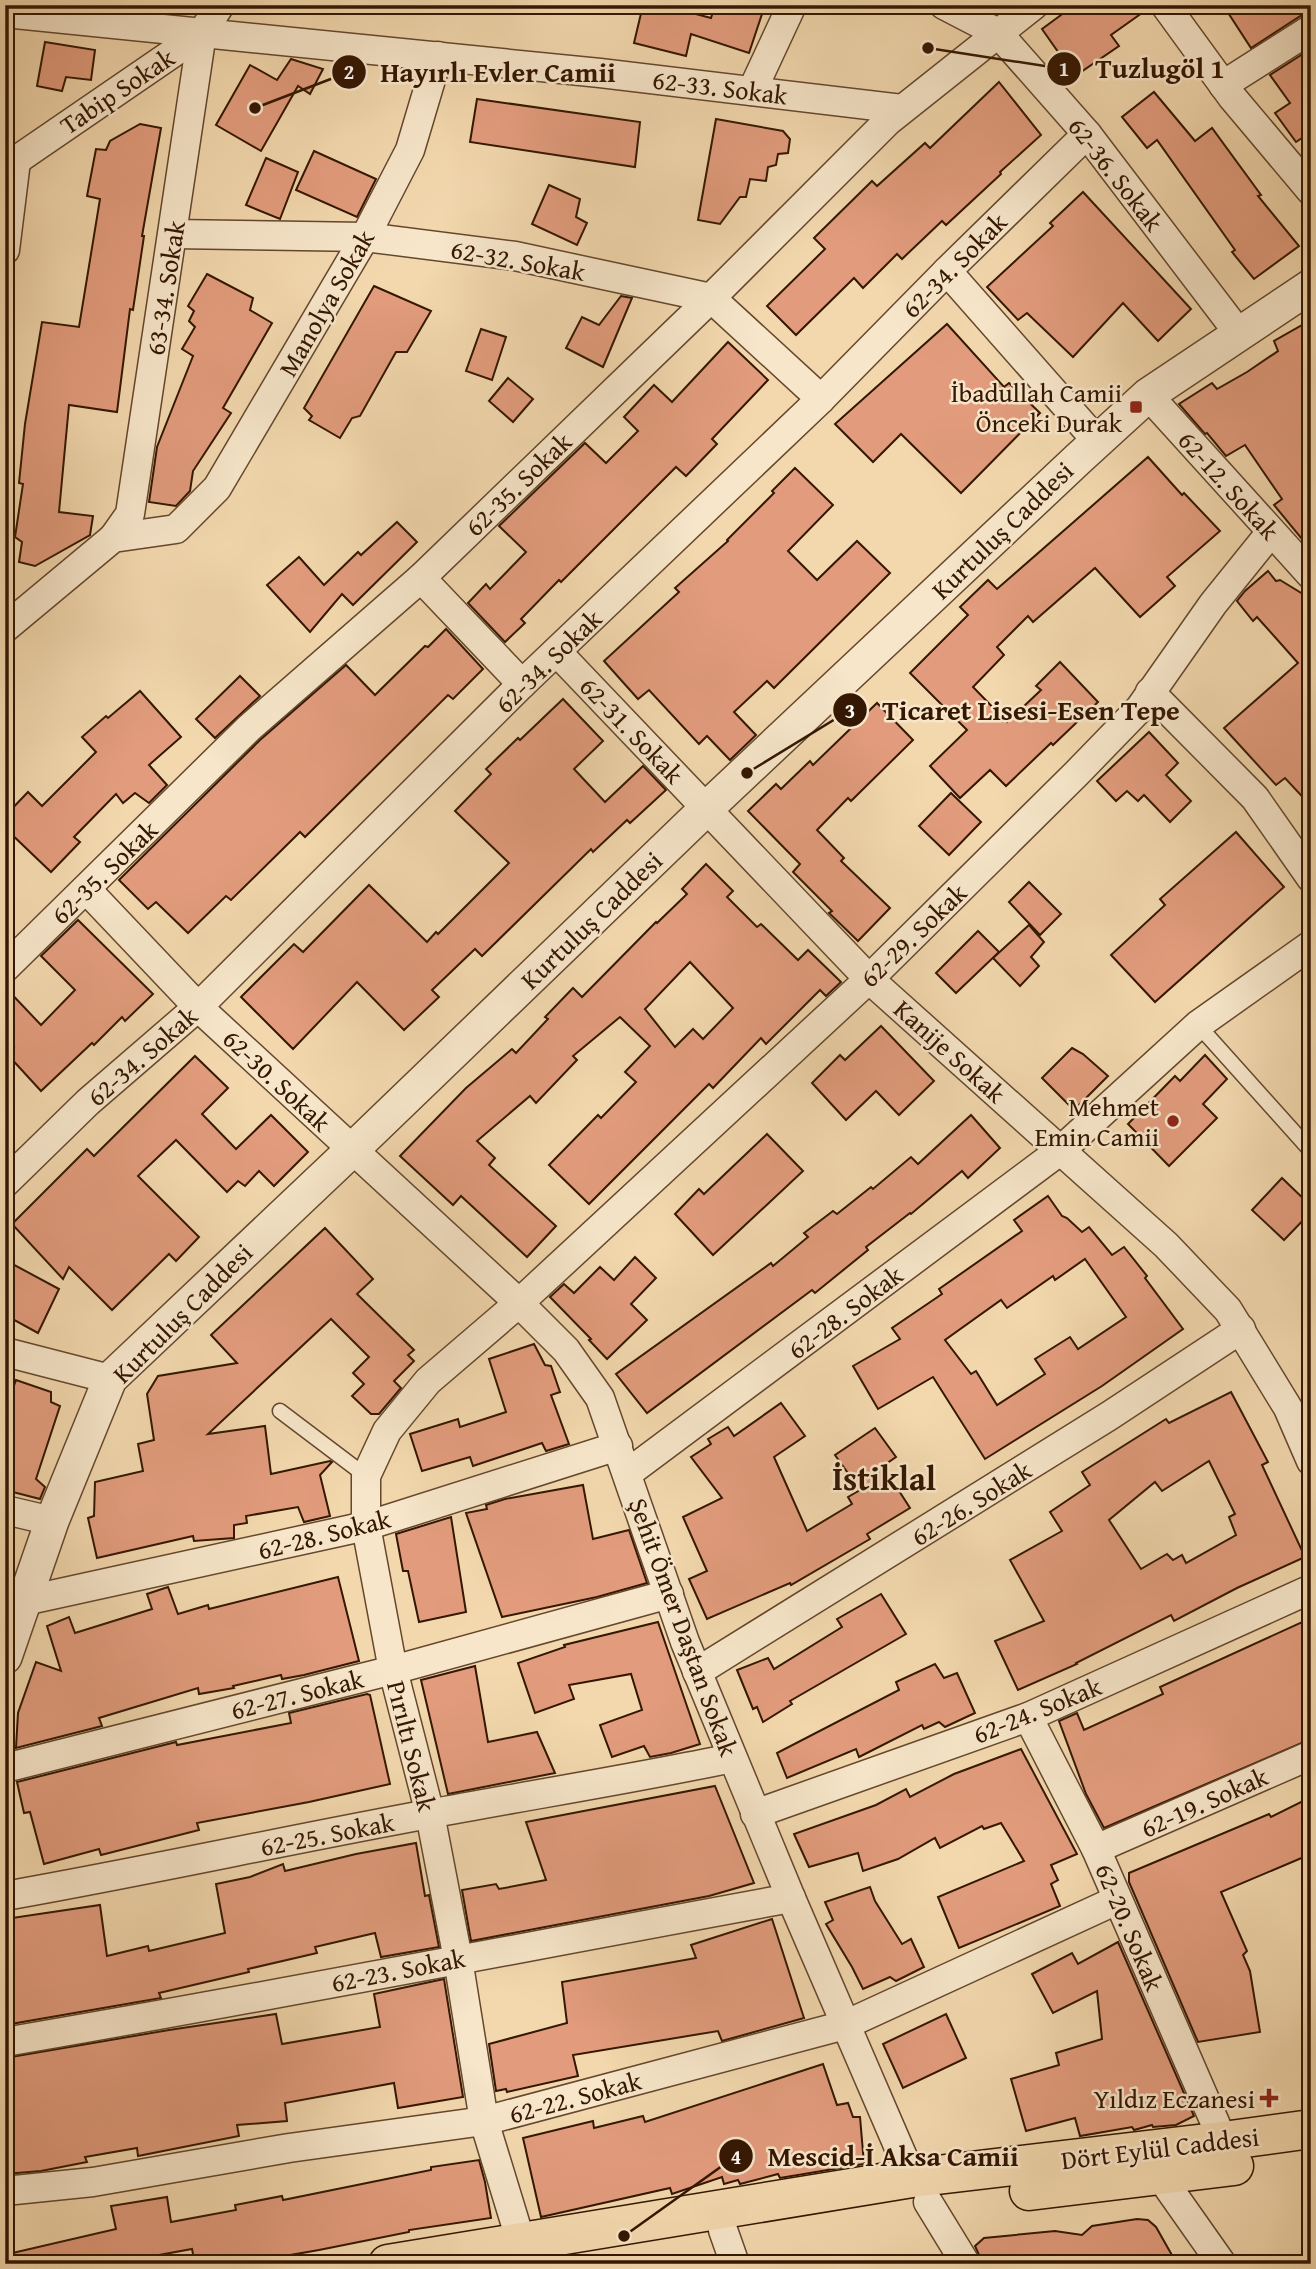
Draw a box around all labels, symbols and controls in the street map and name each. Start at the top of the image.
street label: Tabip Sokak [52,38,183,144]
callout: Tuzlugöl 1 [1046,44,1239,93]
callout: Hayırlı Evler Camii [331,47,630,96]
text: Tuzlugöl 1 [1095,47,1225,88]
text: Hayırlı Evler Camii [380,51,616,92]
text: 1 [1059,53,1069,84]
text: 2 [344,56,354,87]
street label: 62-33. Sokak [650,59,791,115]
street label: 62-36. Sokak [1059,109,1174,240]
street label: 62-34. Sokak [892,203,1016,327]
street label: 63-34. Sokak [135,217,195,358]
street label: Manolya Sokak [268,222,384,384]
street label: 62-32. Sokak [448,229,589,291]
place label: İbadullah Camii Önceki Durak [951,373,1123,442]
marker: İbadullah Camii Önceki Durak [1128,399,1144,415]
street label: 62-35. Sokak [456,422,581,545]
street label: 62-12. Sokak [1169,422,1289,549]
street label: Kurtuluş Caddesi [922,452,1082,608]
street label: 62-34. Sokak [486,599,611,722]
street label: 62-31. Sokak [571,668,694,793]
callout: Ticaret Lisesi-Esen Tepe [833,686,1194,735]
text: Ticaret Lisesi-Esen Tepe [882,689,1180,730]
text: 3 [845,695,855,726]
street label: 62-35. Sokak [42,810,167,933]
street label: Kurtuluş Caddesi [511,842,671,998]
street label: 62-29. Sokak [851,873,976,996]
street label: Kanije Sokak [885,990,1015,1113]
street label: 62-34. Sokak [78,996,207,1115]
street label: 62-30. Sokak [214,1019,340,1141]
place label: Mehmet Emin Camii [1035,1087,1159,1156]
marker: Mehmet Emin Camii [1165,1113,1181,1129]
street label: Kurtuluş Caddesi [103,1234,261,1392]
street label: 62-28. Sokak [779,1255,912,1368]
street label: 62-26. Sokak [903,1450,1040,1555]
district label: İstiklal [832,1454,936,1502]
street label: Şehit Ömer Daştan Sokak [619,1492,749,1762]
street label: 62-28. Sokak [253,1498,395,1569]
street label: 62-27. Sokak [226,1658,368,1729]
street label: 62-24. Sokak [967,1666,1108,1753]
street label: Pırıltı Sokak [377,1677,447,1816]
street label: 62-19. Sokak [1134,1756,1275,1847]
street label: 62-25. Sokak [257,1802,398,1866]
street label: 62-20. Sokak [1086,1857,1175,1998]
street label: 62-23. Sokak [328,1938,469,2002]
street label: 62-22. Sokak [504,2060,646,2133]
place label: Yıldız Eczanesi [1094,2079,1255,2118]
marker: Yıldız Eczanesi [1261,2090,1277,2106]
street label: Dört Eylül Caddesi [1059,2117,1261,2179]
callout: Mescid-İ Aksa Camii [719,2132,1033,2181]
text: Mescid-İ Aksa Camii [767,2135,1019,2176]
text: 4 [731,2141,742,2172]

